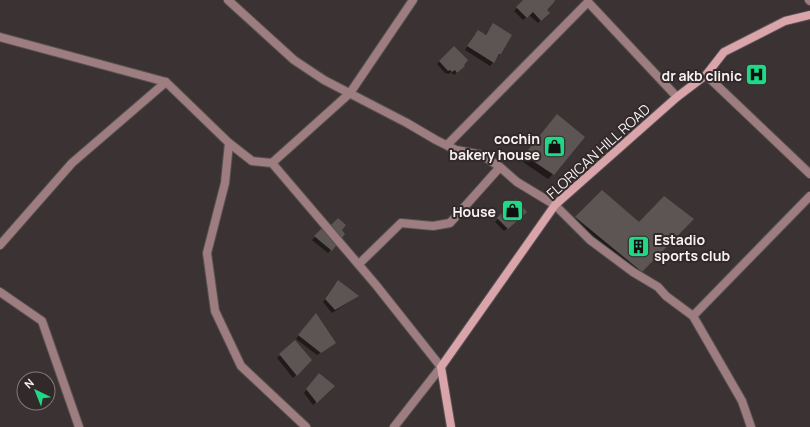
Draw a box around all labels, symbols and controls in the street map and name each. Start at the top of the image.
hospital icon: dr akb clinic [744,62,770,88]
place label: dr akb clinic [662,66,742,85]
street label: FLORICAN HILL ROAD [542,99,654,203]
place label: cochin bakery house [449,129,540,164]
shop icon: cochin bakery house [542,133,568,159]
shop icon: House [499,198,525,224]
place label: House [452,202,496,221]
place label: Estadio sports club [654,230,730,265]
building icon: Estadio sports club [626,234,652,260]
north arrow [16,371,56,411]
text: N [21,375,37,392]

